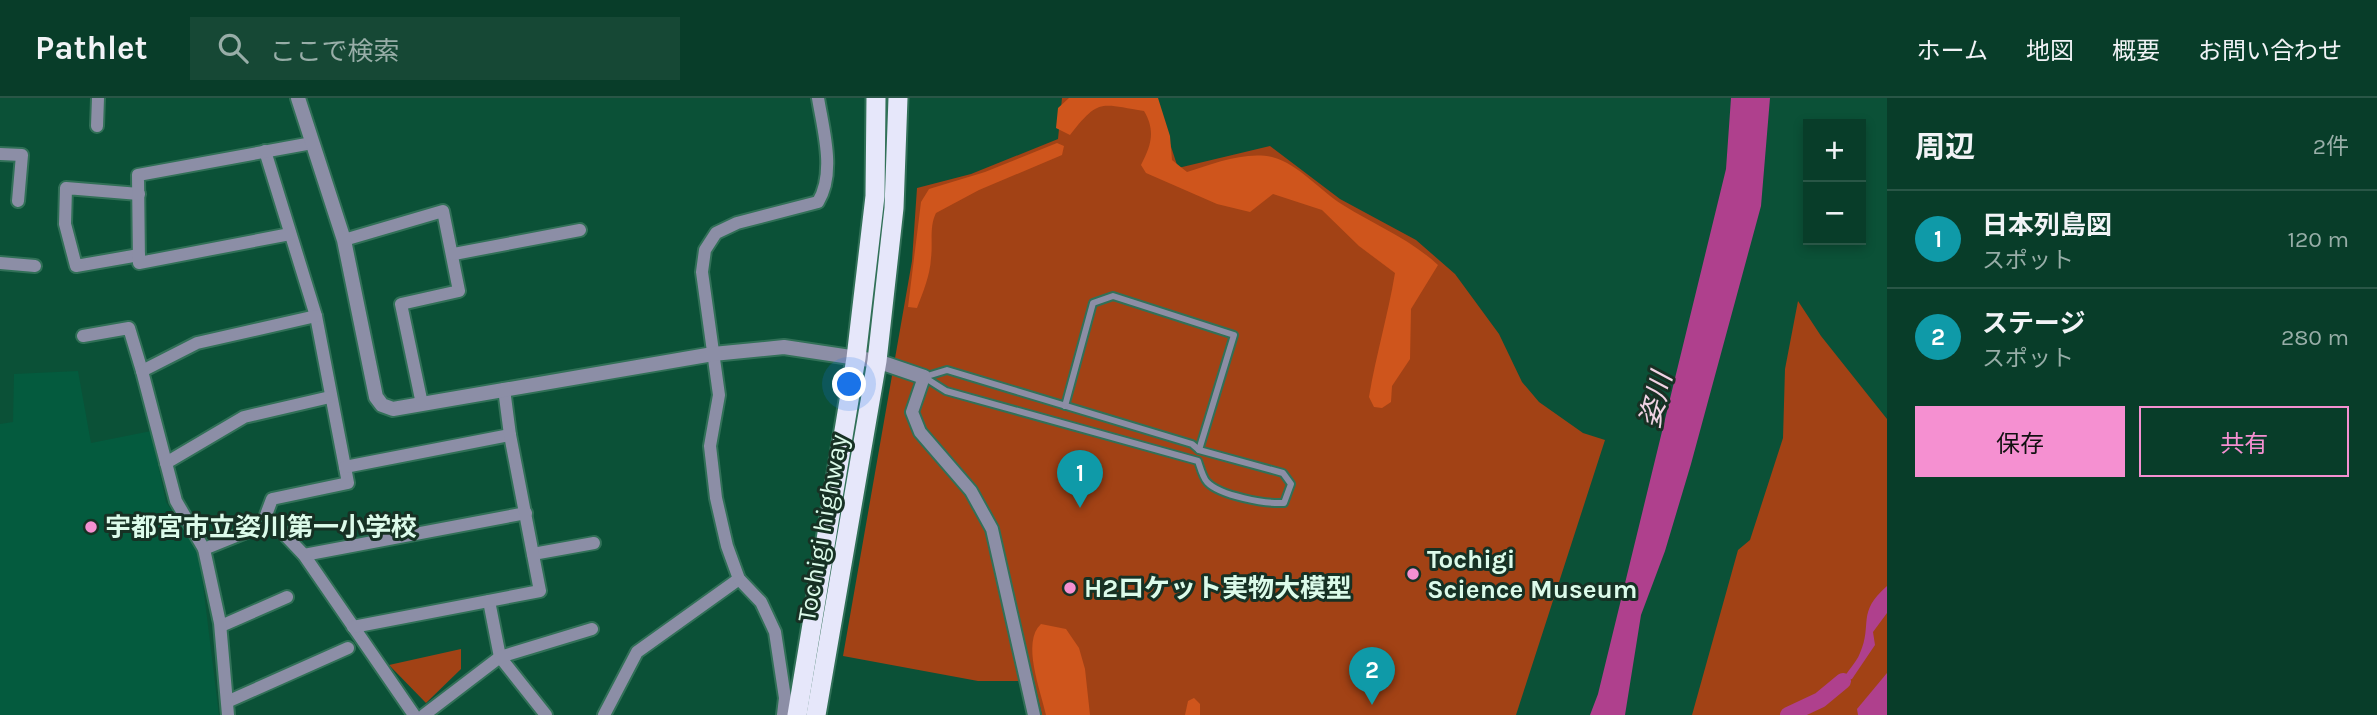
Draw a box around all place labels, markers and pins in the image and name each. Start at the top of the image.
pin: 1 [1057,450,1103,508]
place label: 宇都宮市立姿川第一小学校 [105,512,417,543]
marker: 宇都宮市立姿川第一小学校 [83,519,99,535]
place label: Tochigi Science Museum [1427,544,1637,605]
marker: Tochigi Science Museum [1405,566,1421,582]
place label: H2ロケット実物大模型 [1084,573,1352,604]
marker: H2ロケット実物大模型 [1062,580,1078,596]
pin: 2 [1349,647,1395,705]

